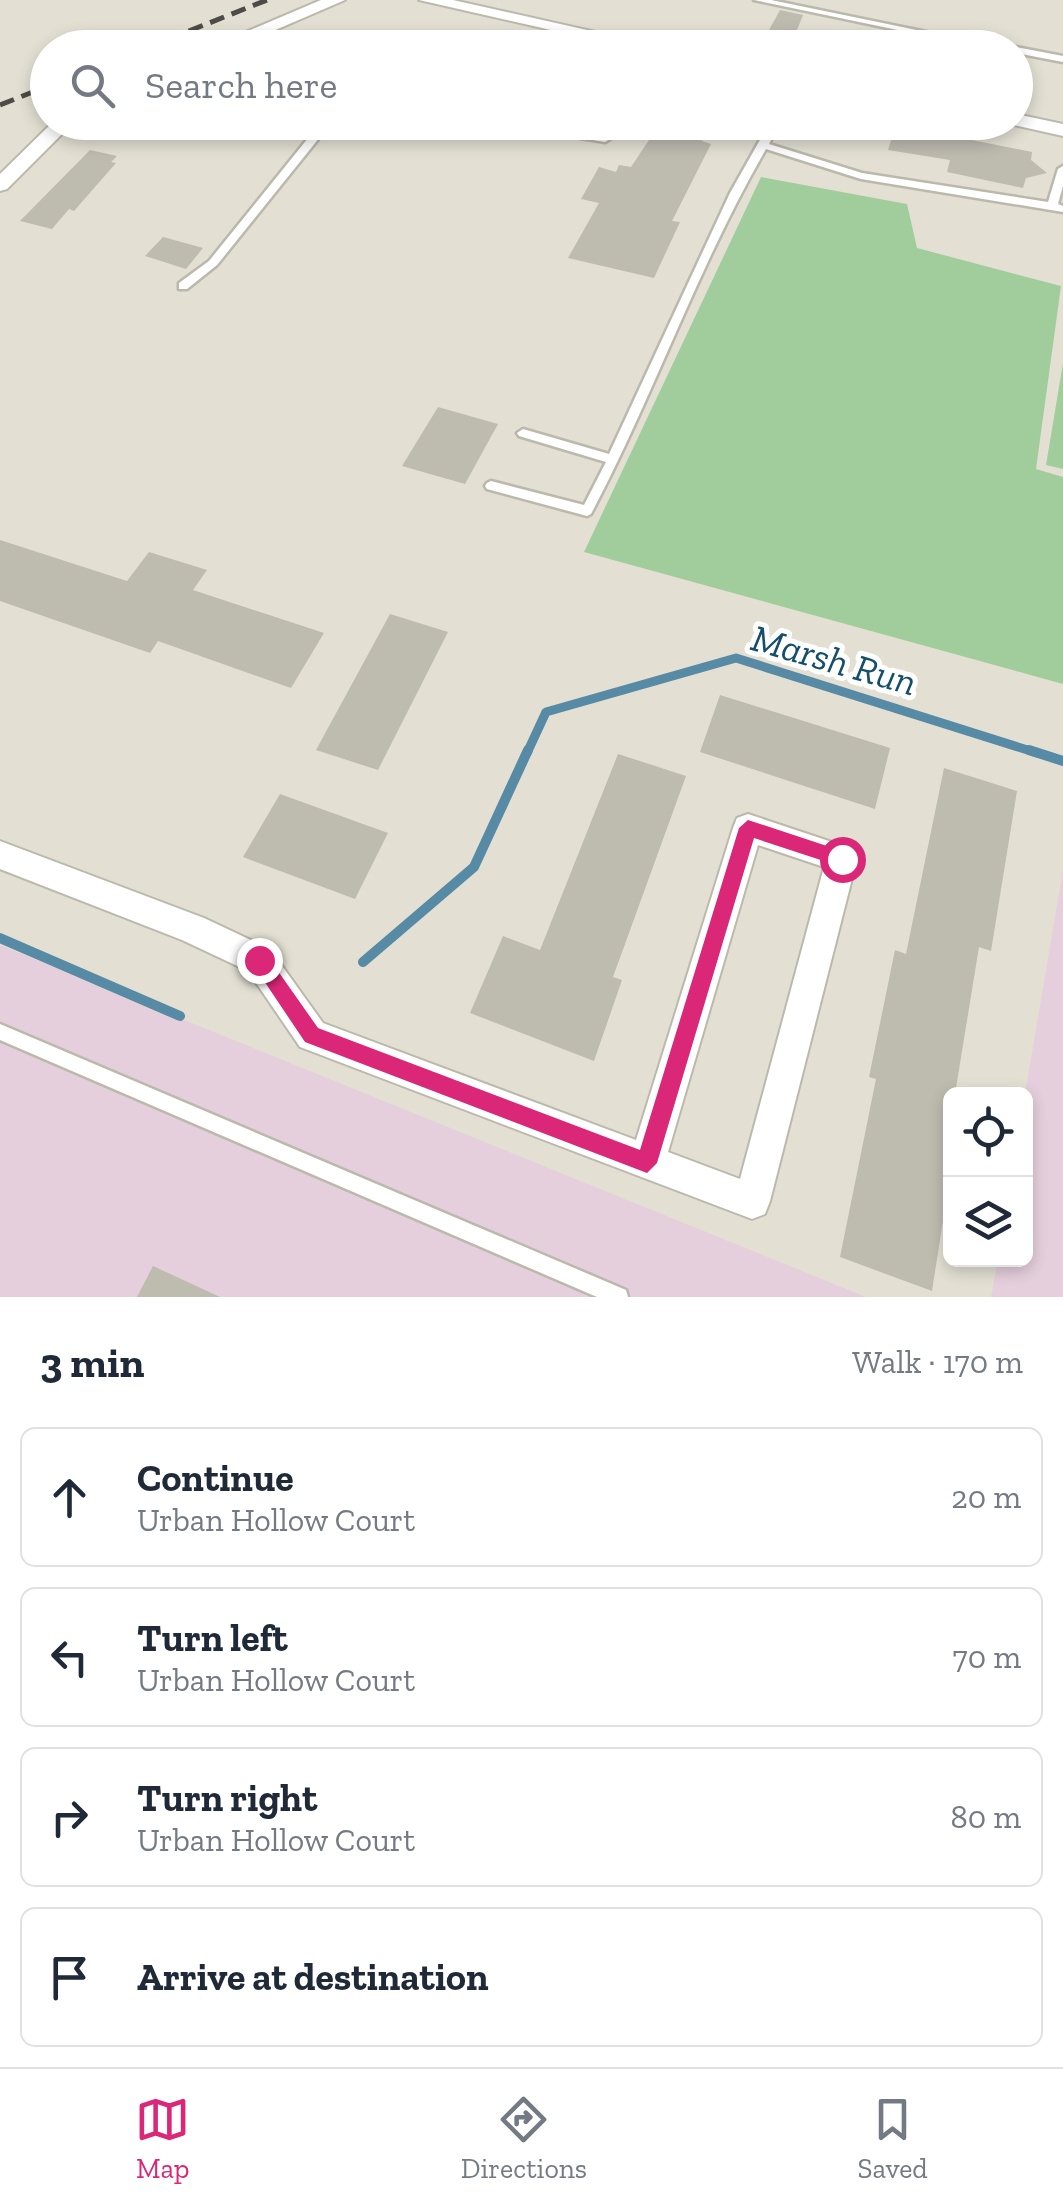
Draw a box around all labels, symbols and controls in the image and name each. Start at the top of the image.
search box [30,30,1033,140]
icon: search [65,58,120,113]
text: Search here [145,62,337,108]
water label: Marsh Run [746,615,922,705]
route start [820,837,866,883]
route end [237,938,283,984]
map controls [943,1087,1033,1267]
button: locate [943,1087,1033,1177]
button: layers [943,1177,1033,1267]
text: 3 min [40,1337,145,1388]
text: Walk · 170 m [852,1343,1023,1381]
text: Continue [137,1455,294,1501]
icon: ahead [42,1470,97,1525]
text: 20 m [951,1478,1021,1516]
text: Urban Hollow Court [137,1501,415,1539]
text: Turn left [137,1615,288,1661]
icon: left [42,1630,97,1685]
text: 70 m [953,1638,1021,1676]
text: Urban Hollow Court [137,1661,415,1699]
text: Turn right [137,1775,317,1821]
icon: right [42,1790,97,1845]
text: 80 m [950,1798,1021,1836]
text: Urban Hollow Court [137,1821,415,1859]
icon: arrive [42,1950,97,2005]
text: Arrive at destination [137,1954,488,2000]
tab: Map [135,2092,190,2185]
tab: Directions [461,2092,587,2185]
tab: Saved [858,2092,928,2185]

